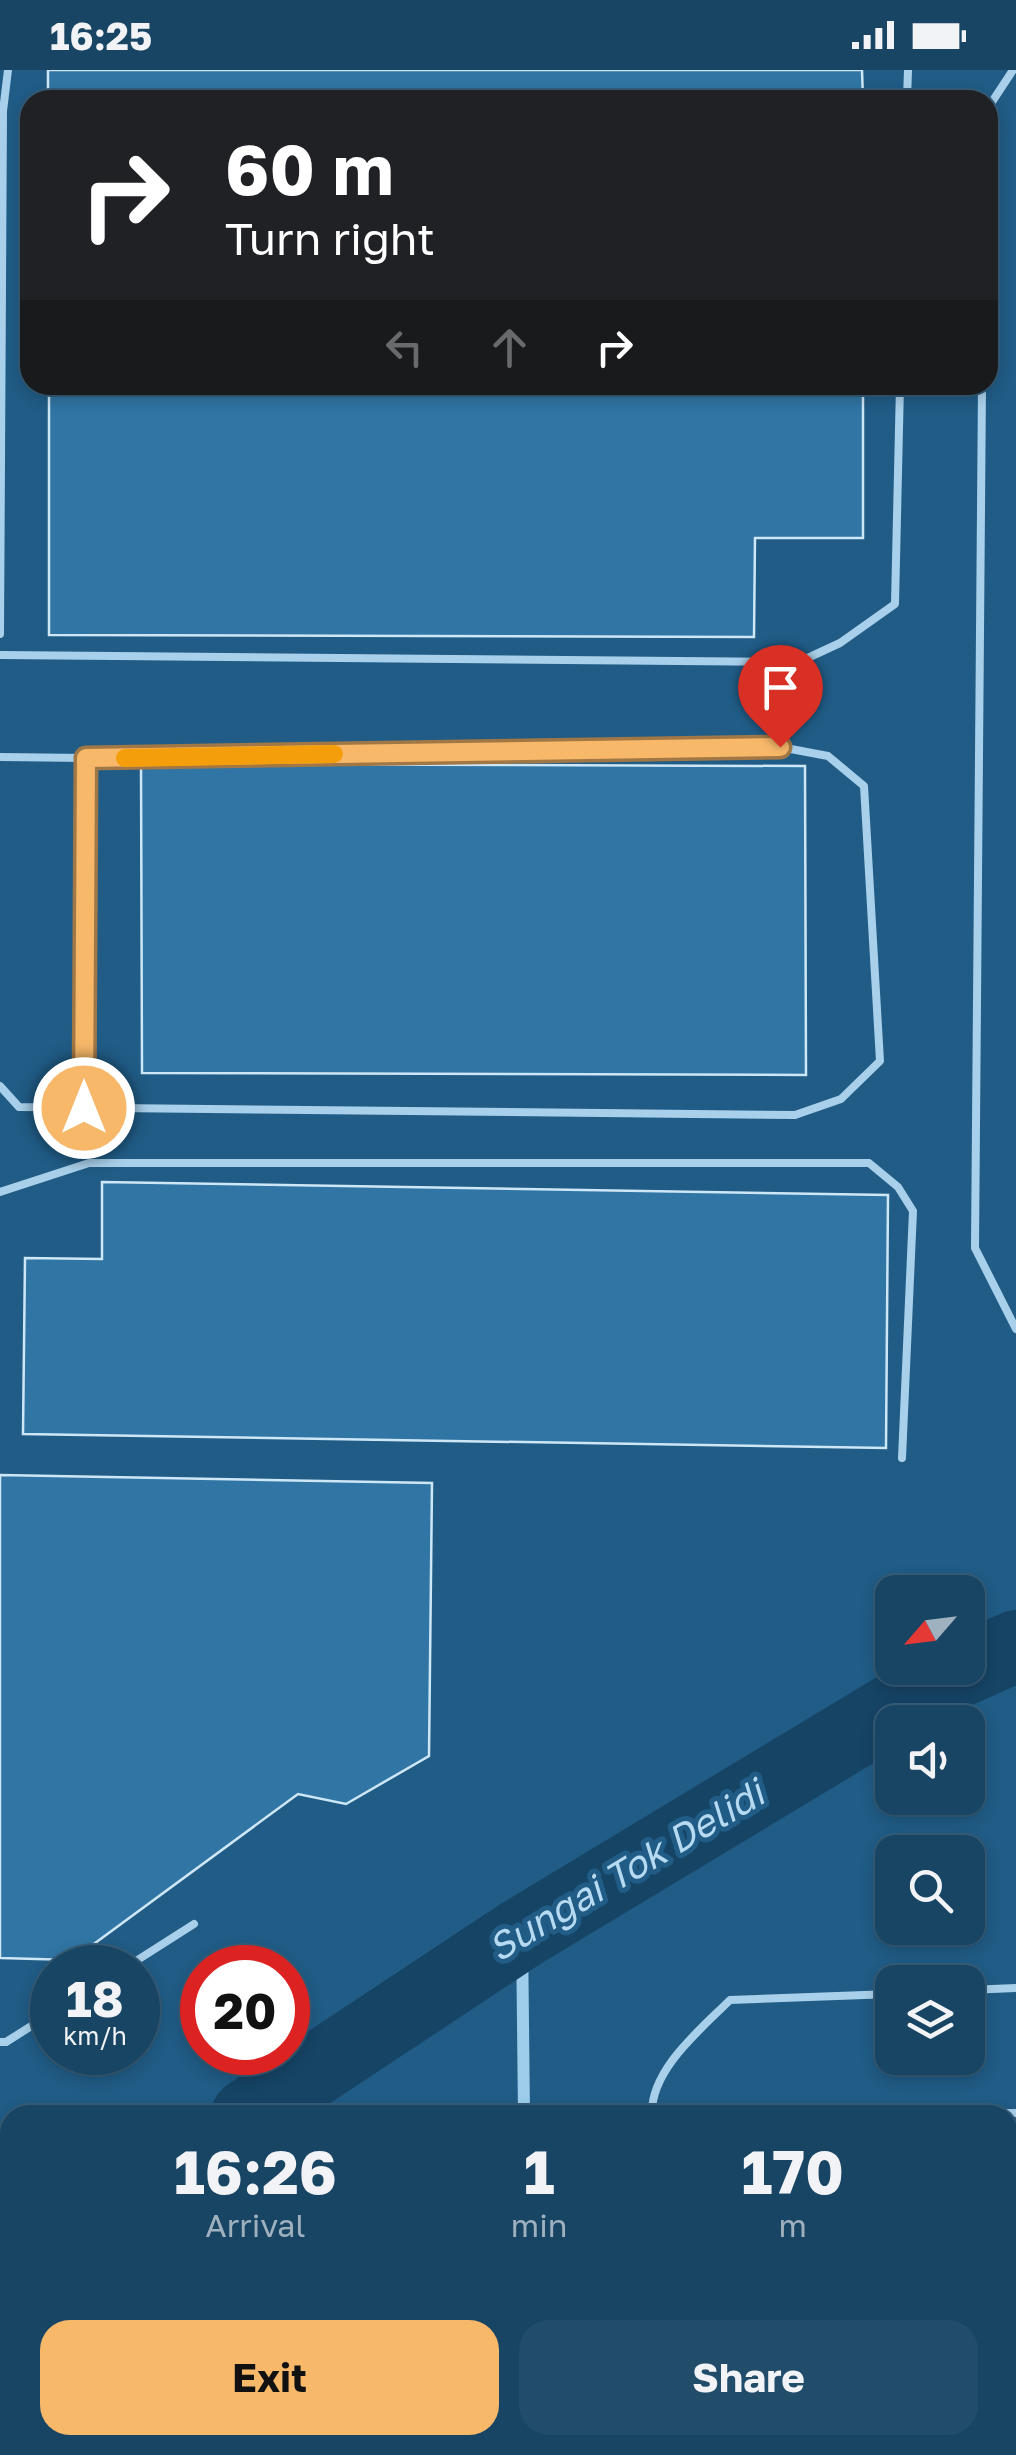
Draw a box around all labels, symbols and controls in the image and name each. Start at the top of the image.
text: 16:25 [50,13,152,58]
text: 60 m [225,126,394,210]
icon: right [60,130,190,260]
text: Turn right [225,211,435,265]
icon: left [377,320,432,375]
icon: ahead [482,320,537,375]
icon: right [587,320,642,375]
pin [738,645,823,748]
icon: arrive [753,660,808,715]
position arrow [32,1056,136,1160]
north arrow [875,1575,985,1685]
map controls [875,1575,985,2075]
button: sound [875,1705,985,1815]
water label: Sungai Tok Delidi [479,1768,775,1970]
button: search [875,1835,985,1945]
speed limit sign: 20 [180,1945,310,2075]
button: layers [875,1965,985,2075]
text: 18 [66,1968,124,2028]
text: km/h [63,2020,127,2051]
text: 16:26 [174,2135,337,2207]
text: 1 [524,2135,555,2207]
text: 170 [741,2135,844,2207]
text: Arrival [205,2206,306,2244]
text: min [511,2206,567,2244]
text: m [779,2206,807,2244]
button: Exit [40,2320,499,2435]
button: Share [519,2320,978,2435]

